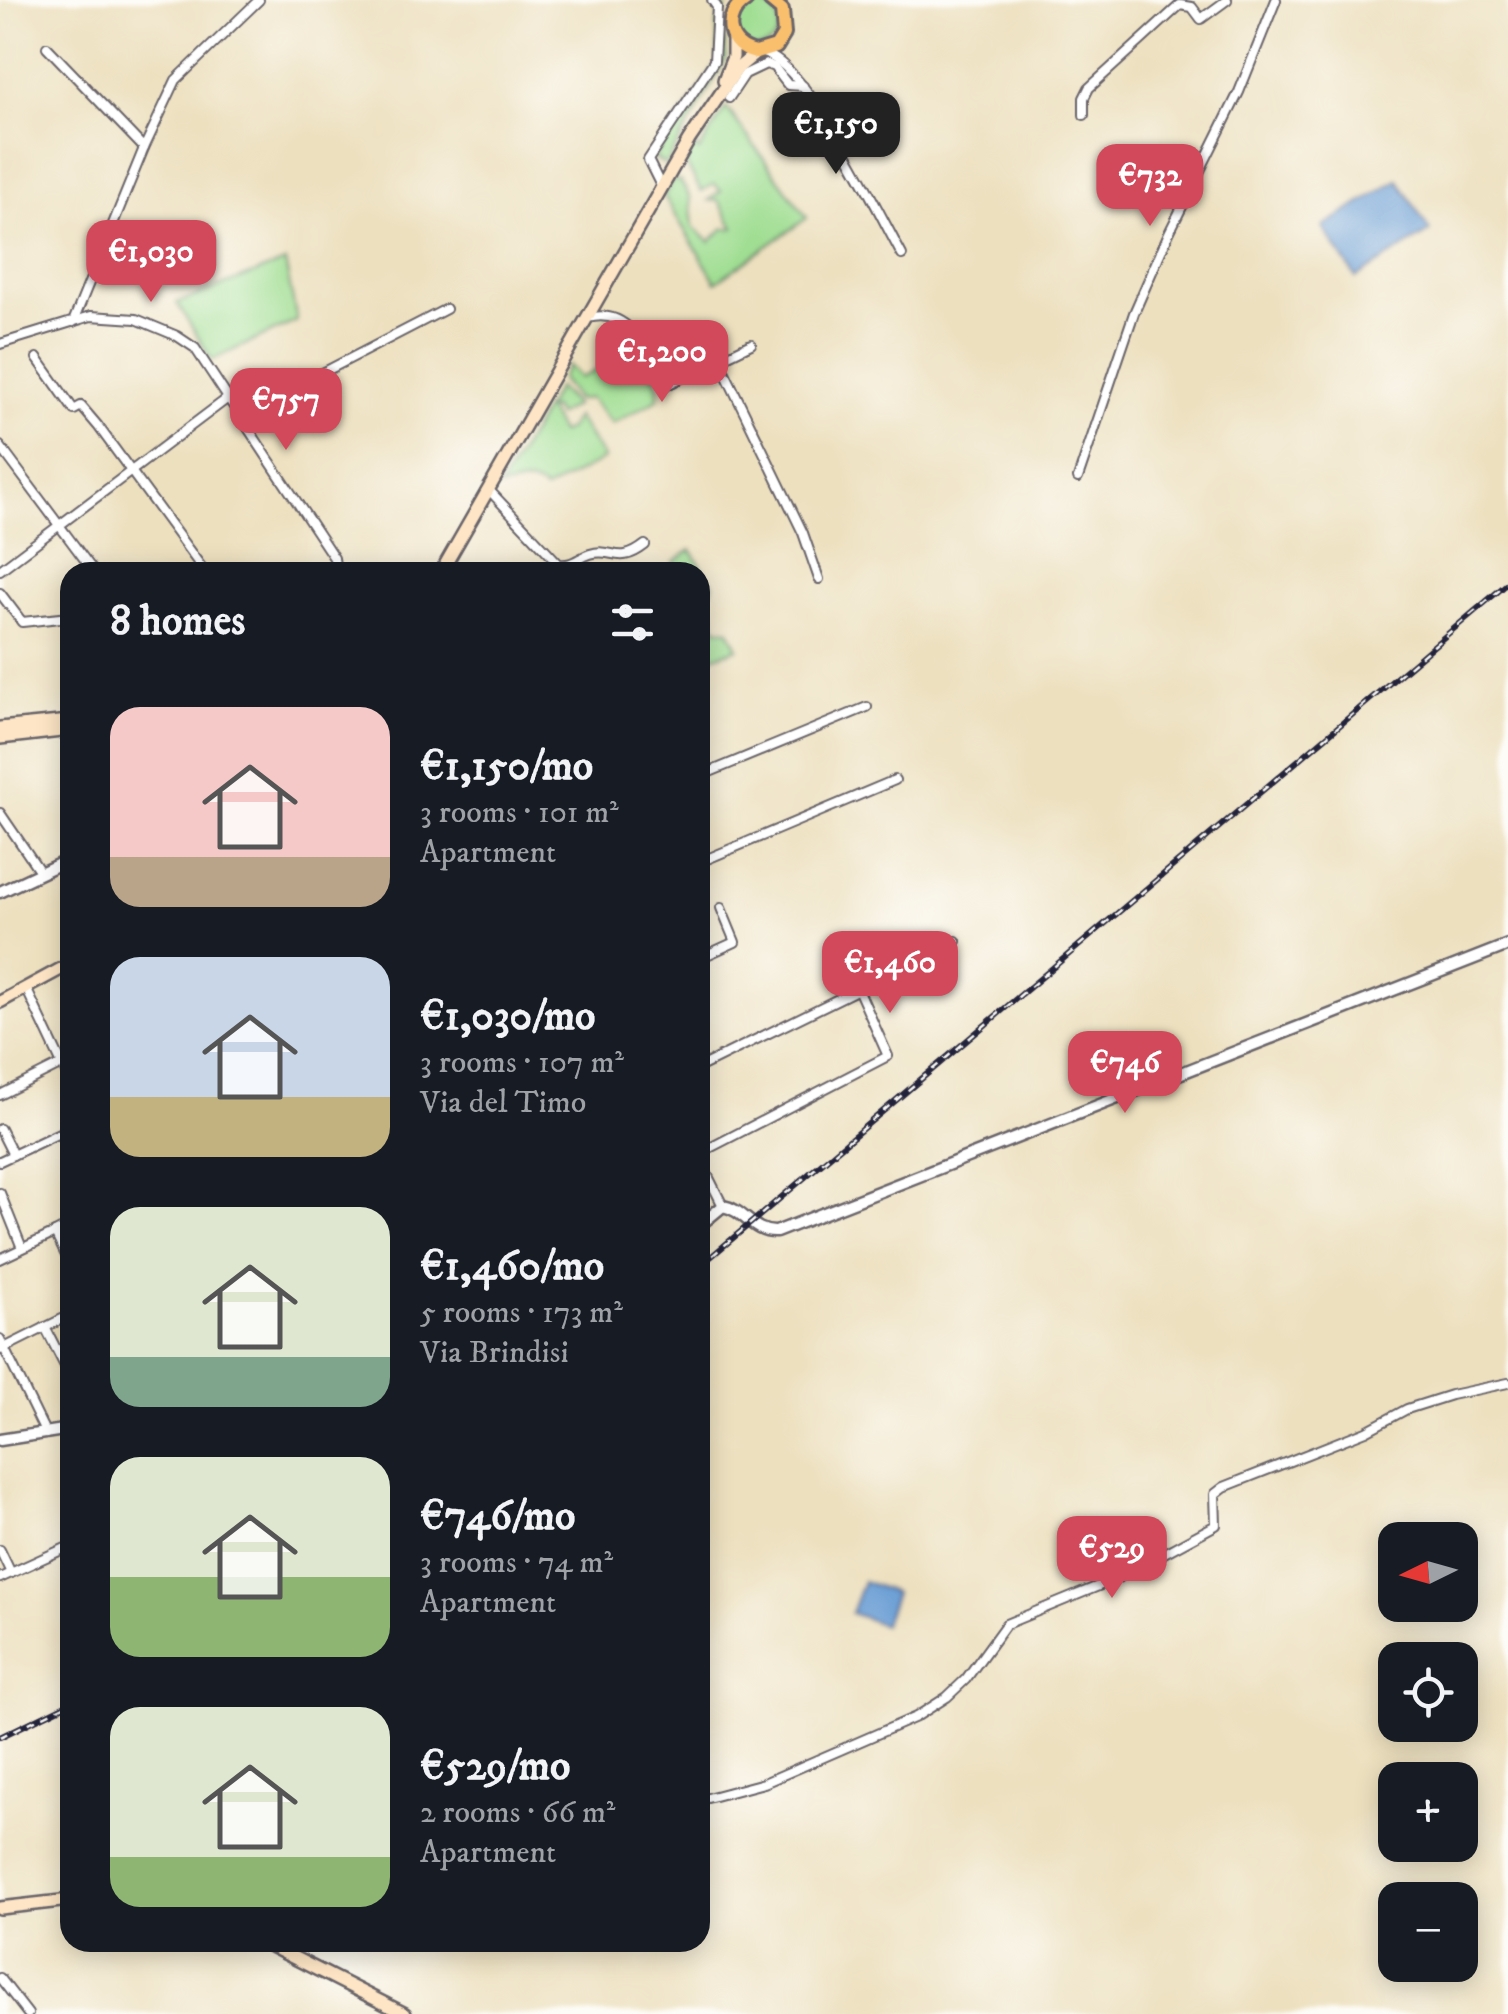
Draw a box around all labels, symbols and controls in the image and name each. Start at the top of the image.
pin: €1,150 [755,92,917,177]
text: €1,150 [794,104,878,144]
pin: €732 [1091,144,1209,229]
text: €732 [1118,156,1182,196]
pin: €1,030 [70,220,232,305]
text: €1,030 [108,232,194,272]
pin: €1,200 [581,320,743,405]
text: €1,200 [617,332,707,372]
pin: €757 [227,368,345,453]
text: €757 [252,380,320,420]
icon: filters [605,595,660,650]
text: 8 homes [110,596,245,648]
text: €1,150/mo [420,741,593,793]
icon: home [190,747,310,867]
text: 3 rooms · 101 m² [420,793,619,833]
text: Apartment [420,833,556,873]
pin: €1,460 [809,931,971,1016]
text: €1,460 [844,943,936,983]
text: €1,030/mo [420,991,596,1043]
icon: home [190,997,310,1117]
pin: €746 [1066,1031,1184,1116]
text: 3 rooms · 107 m² [420,1043,624,1083]
text: €746 [1090,1043,1160,1083]
text: Via del Timo [420,1083,586,1123]
text: €1,460/mo [420,1241,604,1293]
icon: home [190,1247,310,1367]
text: 5 rooms · 173 m² [420,1293,623,1333]
text: Via Brindisi [420,1333,569,1373]
text: €746/mo [420,1491,575,1543]
icon: home [190,1497,310,1617]
pin: €529 [1053,1516,1171,1601]
north arrow [1378,1522,1478,1622]
map controls [1378,1522,1478,1982]
text: €529 [1079,1528,1145,1568]
text: 3 rooms · 74 m² [420,1543,613,1583]
text: Apartment [420,1583,556,1623]
button: locate [1378,1642,1478,1742]
text: €529/mo [420,1741,570,1793]
icon: home [190,1747,310,1867]
button: + [1378,1762,1478,1862]
text: 2 rooms · 66 m² [420,1793,615,1833]
text: Apartment [420,1833,556,1873]
button: − [1378,1882,1478,1982]

